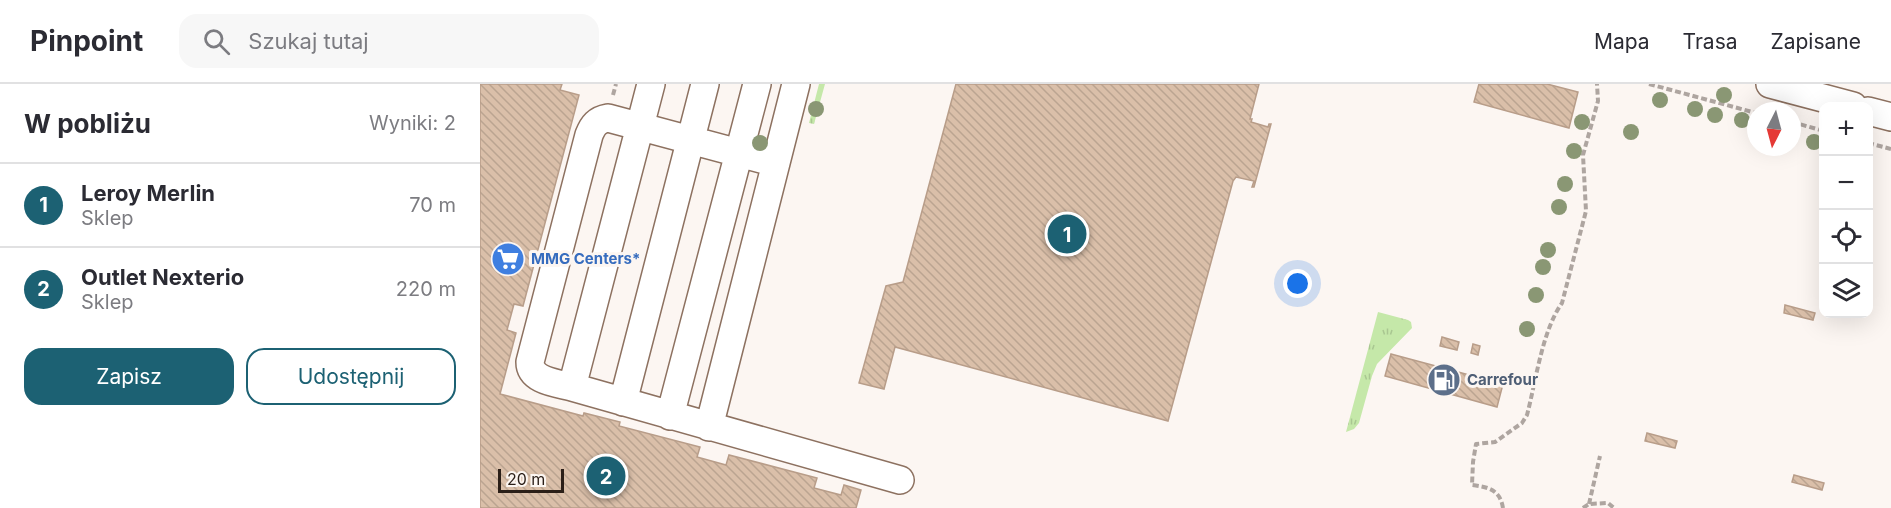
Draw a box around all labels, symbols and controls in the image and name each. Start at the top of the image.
search box [179,14,599,68]
text: Pinpoint [30,24,143,58]
icon: search [200,25,233,58]
text: Szukaj tutaj [248,28,369,54]
text: Mapa [1594,29,1650,54]
text: Trasa [1683,29,1738,54]
text: Zapisane [1771,29,1861,54]
north arrow [1747,102,1801,156]
map controls [1819,102,1873,318]
button: + [1819,102,1873,156]
text: W pobliżu [24,108,151,139]
text: Wyniki: 2 [369,111,456,135]
button: − [1819,156,1873,210]
text: Leroy Merlin [81,180,215,206]
text: 1 [39,193,48,217]
text: 70 m [409,193,456,217]
text: Sklep [81,206,134,230]
button: locate [1819,210,1873,264]
pin: 1 [1048,212,1086,256]
supermarket icon: MMG Centers* [490,241,526,277]
place label: MMG Centers* [531,249,640,268]
text: Outlet Nexterio [81,264,244,290]
button: layers [1819,264,1873,318]
your location [1283,269,1312,298]
text: 2 [37,277,50,301]
text: 220 m [396,277,456,301]
text: Sklep [81,290,134,314]
button: Zapisz [24,348,234,405]
button: Udostępnij [246,348,456,405]
fuel station icon: Carrefour [1426,362,1462,398]
place label: Carrefour [1467,370,1538,389]
pin: 2 [586,454,626,498]
scale bar [498,466,564,494]
text: 20 m [507,469,545,489]

